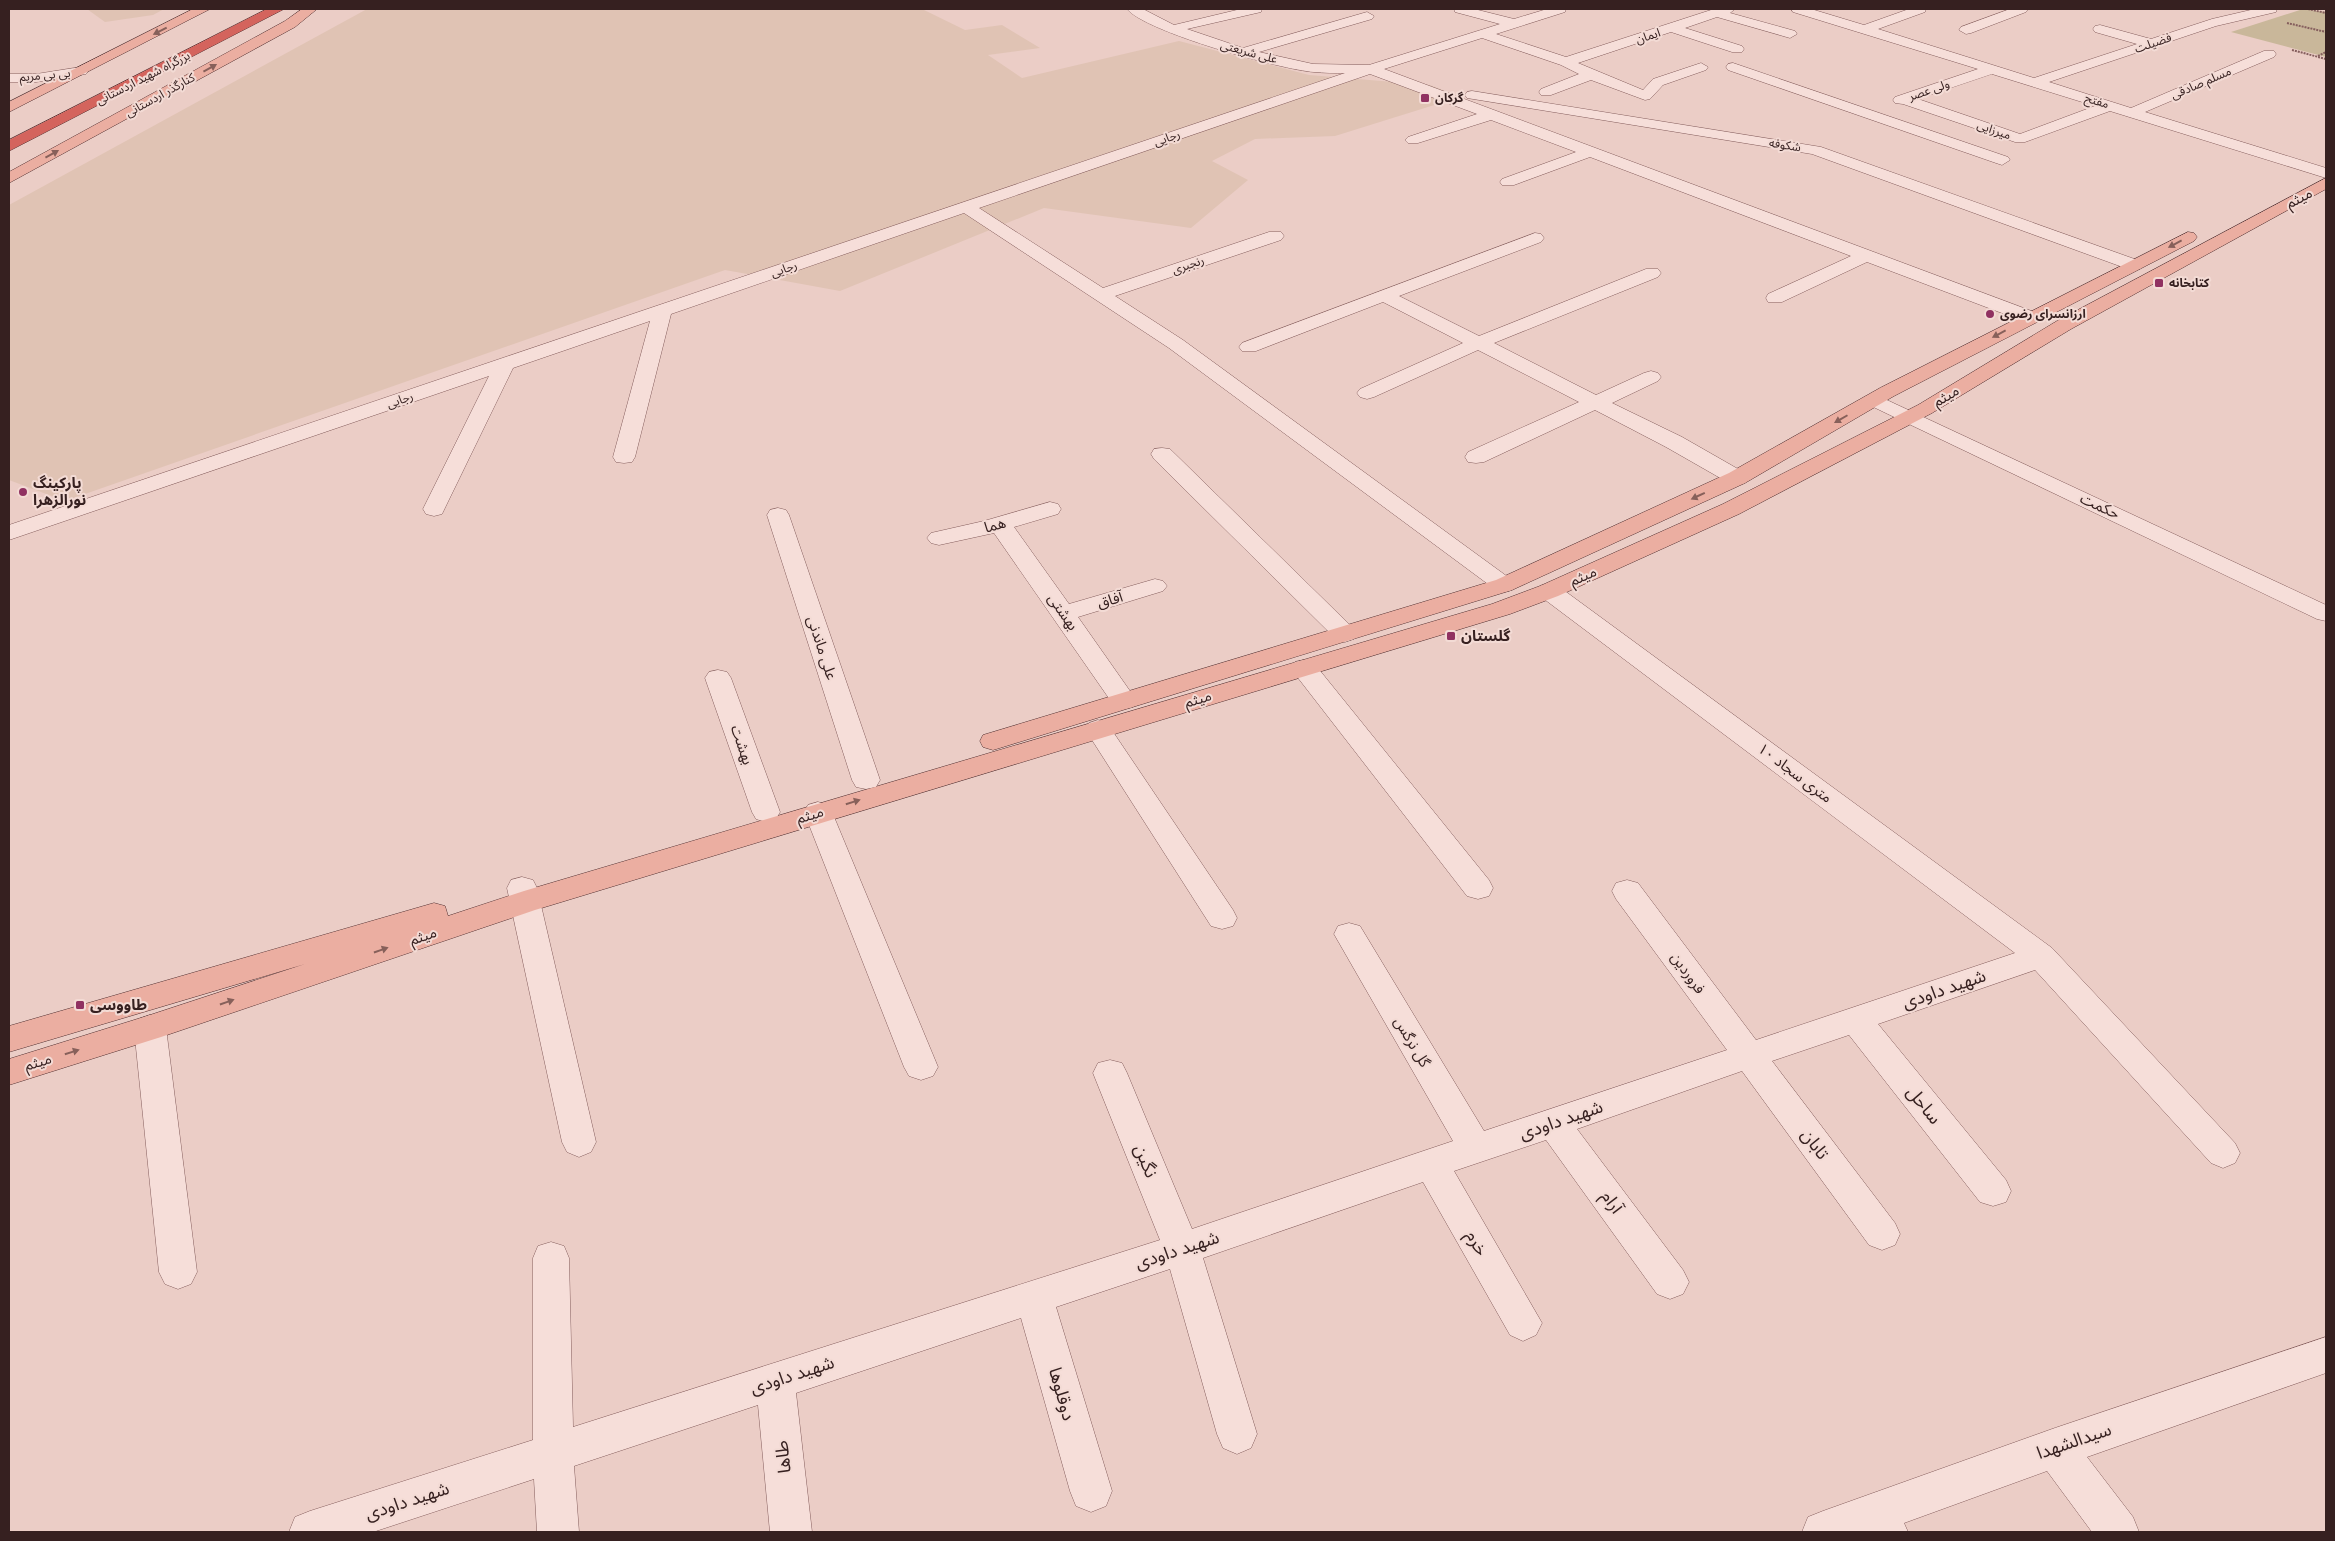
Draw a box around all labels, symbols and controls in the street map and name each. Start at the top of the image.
street label: ایمان [1634,25,1662,47]
one-way arrow [152,27,167,35]
street label: فضیلت [2133,30,2173,56]
street label: علی شریعتی [1219,38,1279,66]
street label: بزرگراه شهید اردستانی [94,48,192,108]
one-way arrow [203,64,216,73]
street label: مسلم صادقی [2169,64,2234,104]
street label: بی بی مریم [19,66,71,86]
street label: کنارگذر اردستانی [123,70,198,120]
street label: ولی عصر [1906,76,1951,104]
place label: گرکان [1435,91,1464,105]
street label: مفتح [2083,91,2111,113]
marker: گرکان [1419,92,1431,104]
street label: میرزایی [1975,118,2013,142]
street label: رجایی [1152,127,1182,149]
street label: شکوفه [1768,136,1802,154]
one-way arrow [45,150,58,159]
street label: میثم [2283,184,2316,214]
one-way arrow [2168,239,2182,248]
street label: رنجبری [1170,253,1206,277]
street label: رجایی [769,258,799,280]
place label: کتابخانه [2169,276,2210,290]
marker: کتابخانه [2153,277,2165,289]
place label: ارزانسرای رضوی [2000,307,2086,321]
marker: ارزانسرای رضوی [1984,308,1996,320]
one-way arrow [1992,330,2006,338]
street label: میثم [1930,382,1963,413]
street label: رجایی [385,389,415,411]
one-way arrow [1834,414,1847,423]
place label: پارکینگ نورالزهرا [33,474,86,509]
marker: پارکینگ نورالزهرا [17,486,29,498]
street label: حکمت [2078,490,2122,522]
one-way arrow [1691,493,1705,501]
street label: هما [982,514,1008,536]
street label: میثم [1567,563,1600,592]
street label: آفاق [1095,588,1126,612]
street label: بهشتی [1044,591,1081,634]
street label: علی ماندنی [803,614,840,683]
place label: گلستان [1461,627,1510,644]
marker: گلستان [1445,630,1457,642]
street label: میثم [1183,687,1214,714]
street label: بهشت [727,723,756,767]
street label: ۱۰ متری سجاد [1754,740,1835,807]
one-way arrow [846,798,861,806]
street label: میثم [795,803,826,830]
street label: میثم [407,924,440,951]
one-way arrow [373,946,388,954]
street label: فروردین [1667,949,1708,998]
street label: شهید داودی [1900,965,1989,1014]
place label: طاووسی [90,997,147,1014]
one-way arrow [219,998,234,1005]
marker: طاووسی [74,999,86,1011]
street label: گل نرگس [1390,1014,1434,1071]
one-way arrow [65,1048,80,1056]
street label: میثم [23,1050,54,1077]
street label: ساحل [1902,1082,1945,1129]
street label: شهید داودی [1517,1096,1606,1145]
street label: تابان [1796,1125,1833,1164]
street label: نگین [1129,1142,1162,1181]
street label: آرام [1594,1187,1627,1220]
street label: شهید داودی [1132,1227,1222,1274]
street label: خرم [1458,1227,1492,1261]
street label: شهید داودی [747,1352,837,1399]
street label: دوقلوها [1044,1365,1079,1423]
street label: سیدالشهدا [2034,1419,2114,1463]
street label: طاها [771,1440,795,1474]
street label: شهید داودی [362,1478,452,1525]

